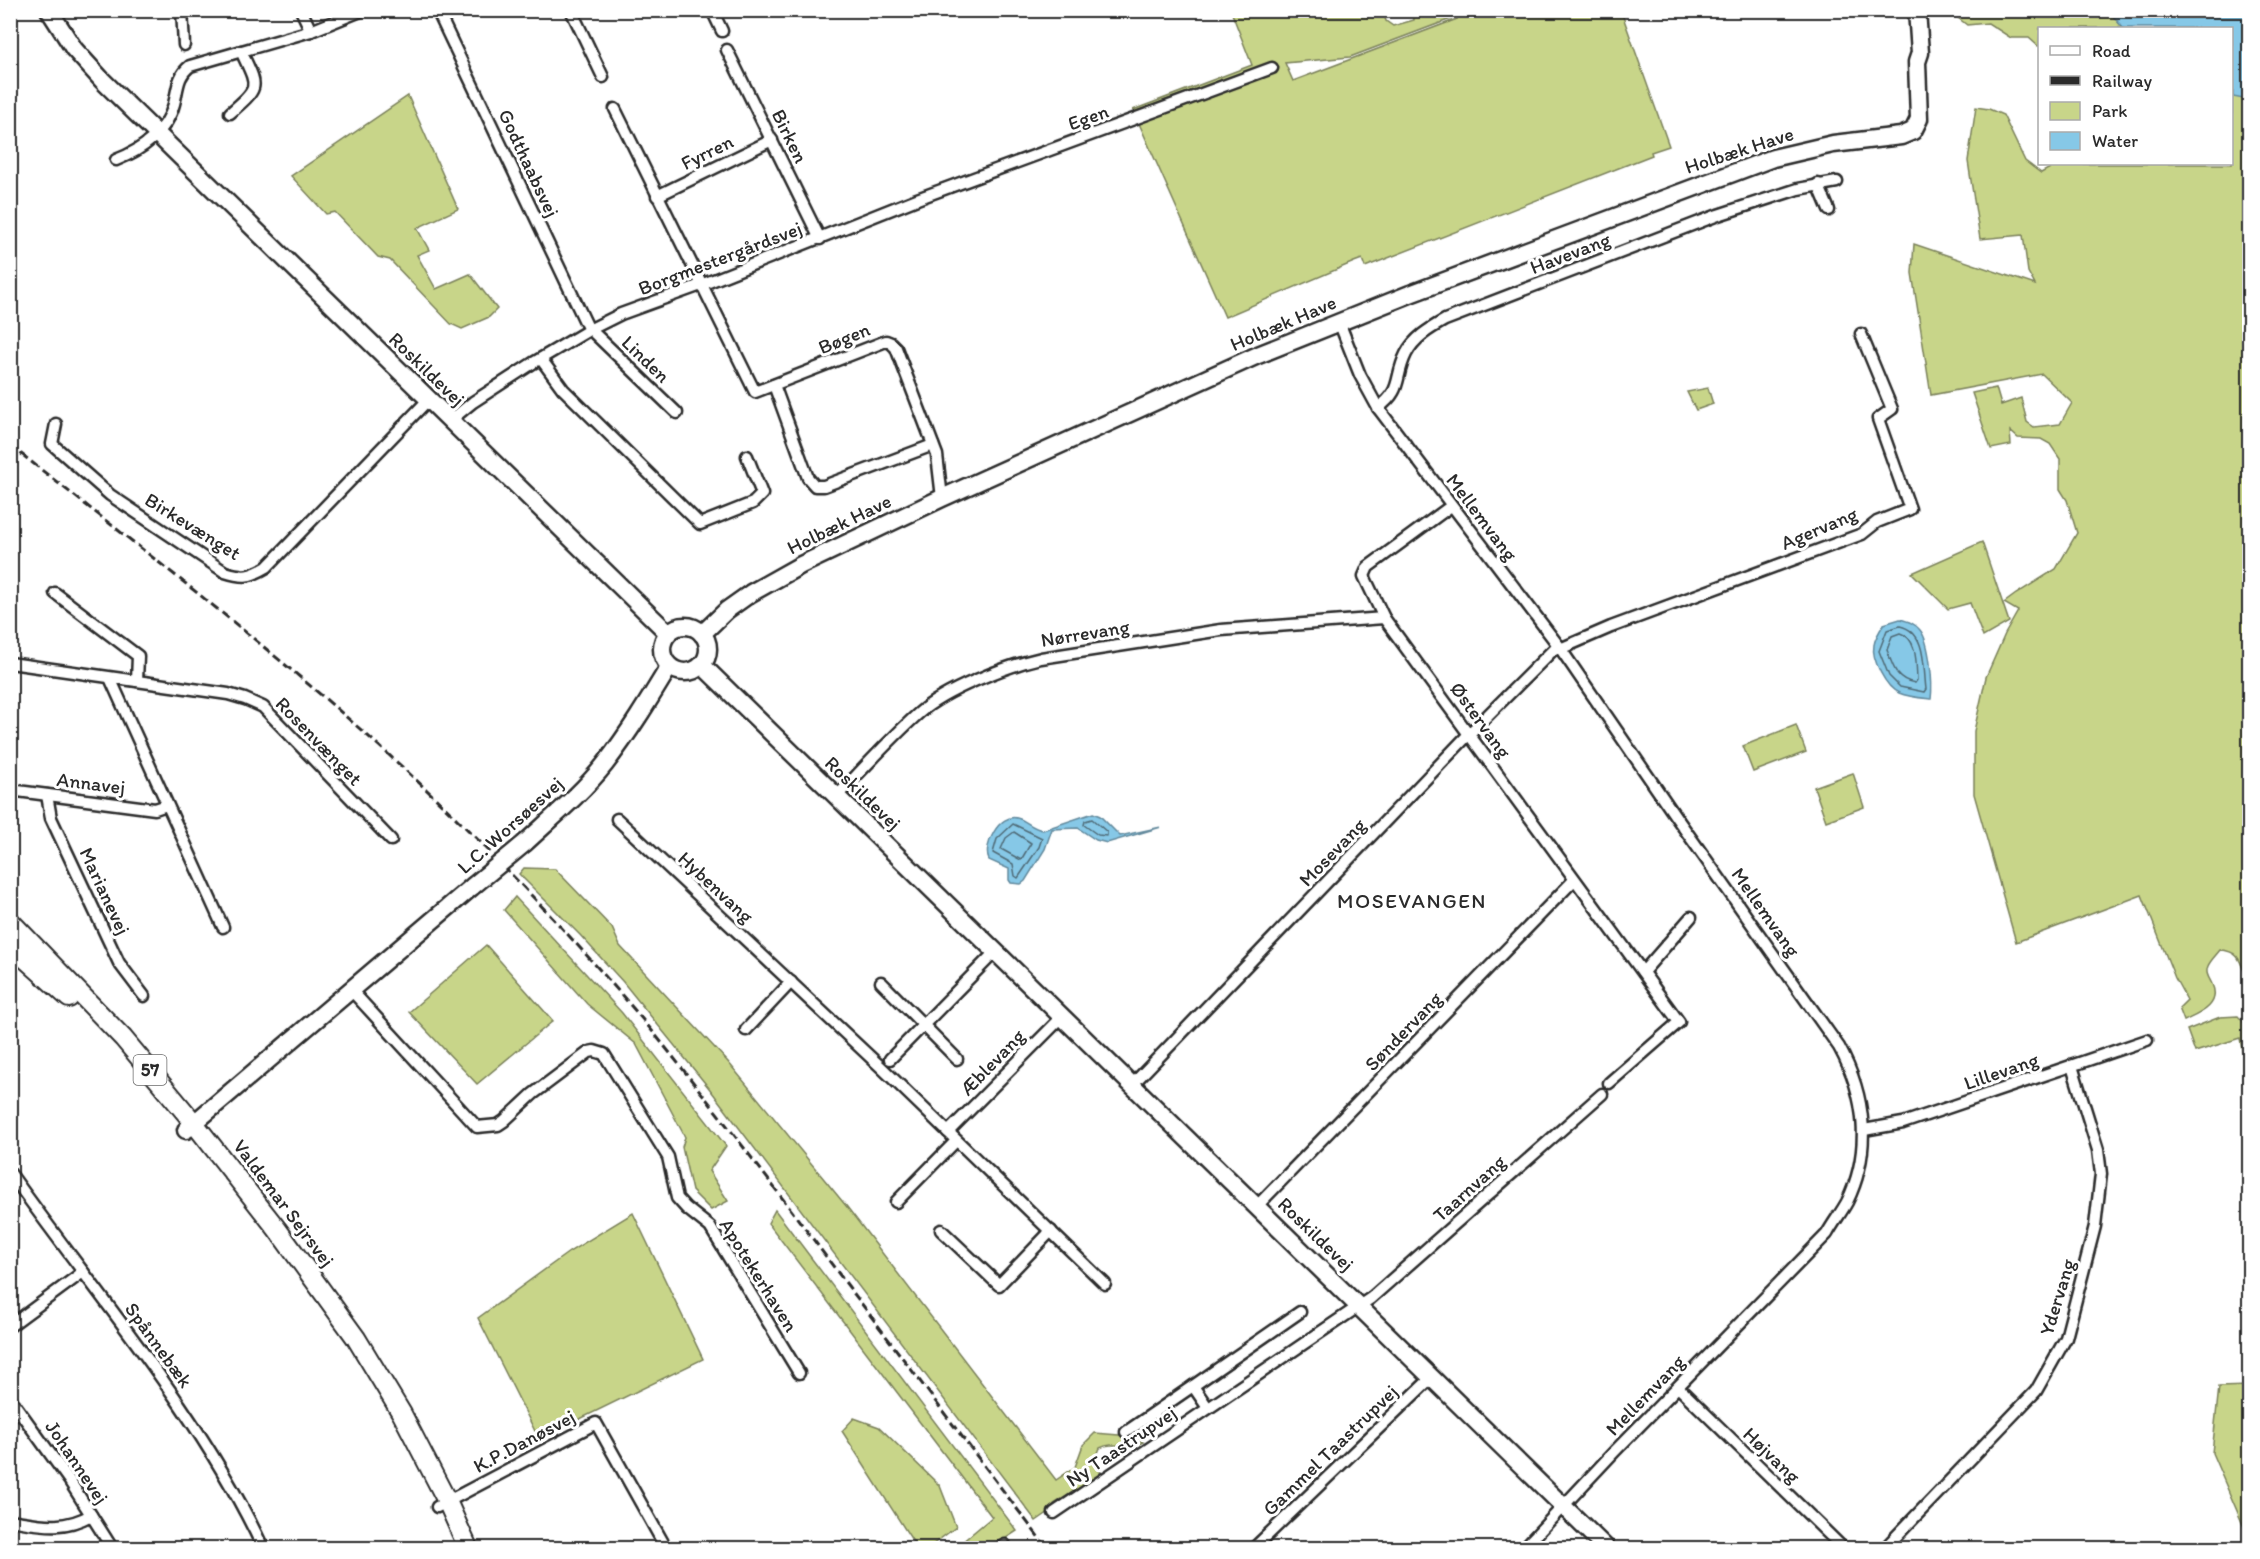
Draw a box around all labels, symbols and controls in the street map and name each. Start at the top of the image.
legend [2038,27,2233,165]
text: Road [2092,40,2131,62]
text: Railway [2092,70,2153,92]
street label: Egen [1064,99,1112,135]
text: Park [2092,100,2127,122]
street label: Godthaabsvej [494,105,564,221]
street label: Birken [767,105,813,167]
street label: Holbæk Have [1682,121,1796,179]
street label: Fyrren [677,129,737,175]
text: Water [2092,130,2138,152]
street label: Borgmestergårdsvej [635,216,805,300]
street label: Havevang [1526,226,1614,279]
street label: Holbæk Have [1226,290,1340,356]
street label: Bøgen [815,317,874,359]
street label: Roskildevej [384,327,470,411]
street label: Linden [617,330,675,388]
street label: Mellemvang [1441,468,1523,566]
street label: Birkevænget [141,487,245,565]
street label: Holbæk Have [783,488,895,560]
street label: Agervang [1777,501,1862,555]
street label: Nørrevang [1039,614,1132,652]
street label: Østervang [1445,677,1517,763]
street label: Rosenvænget [271,692,367,790]
street label: Roskildevej [820,751,906,835]
street label: Annavej [55,767,127,799]
street label: L.C. Worsøesvej [452,771,568,879]
street label: Mosevang [1294,812,1371,891]
street label: Marianevej [74,844,136,938]
street label: Hybenvang [673,846,759,929]
street label: Mellemvang [1726,863,1806,962]
district label: MOSEVANGEN [1337,888,1487,913]
street label: Søndervang [1359,986,1447,1076]
street label: Æblevang [955,1023,1030,1100]
street label: Lillevang [1961,1047,2042,1095]
road number: 57 [134,1055,166,1085]
street label: Valdemar Sejrsvej [228,1135,340,1271]
street label: Taarnvang [1428,1149,1511,1227]
street label: Roskildevej [1273,1192,1359,1276]
street label: Apotekerhaven [715,1214,803,1336]
street label: Ydervang [2034,1255,2080,1338]
street label: Spånnebæk [120,1298,198,1392]
street label: Mellemvang [1600,1349,1690,1441]
street label: Gammel Taastrupvej [1257,1379,1403,1521]
street label: Ny Taastrupvej [1061,1400,1181,1492]
street label: K.P.Danøsvej [469,1404,579,1478]
street label: Johannevej [40,1416,114,1508]
street label: Højvang [1738,1422,1806,1489]

